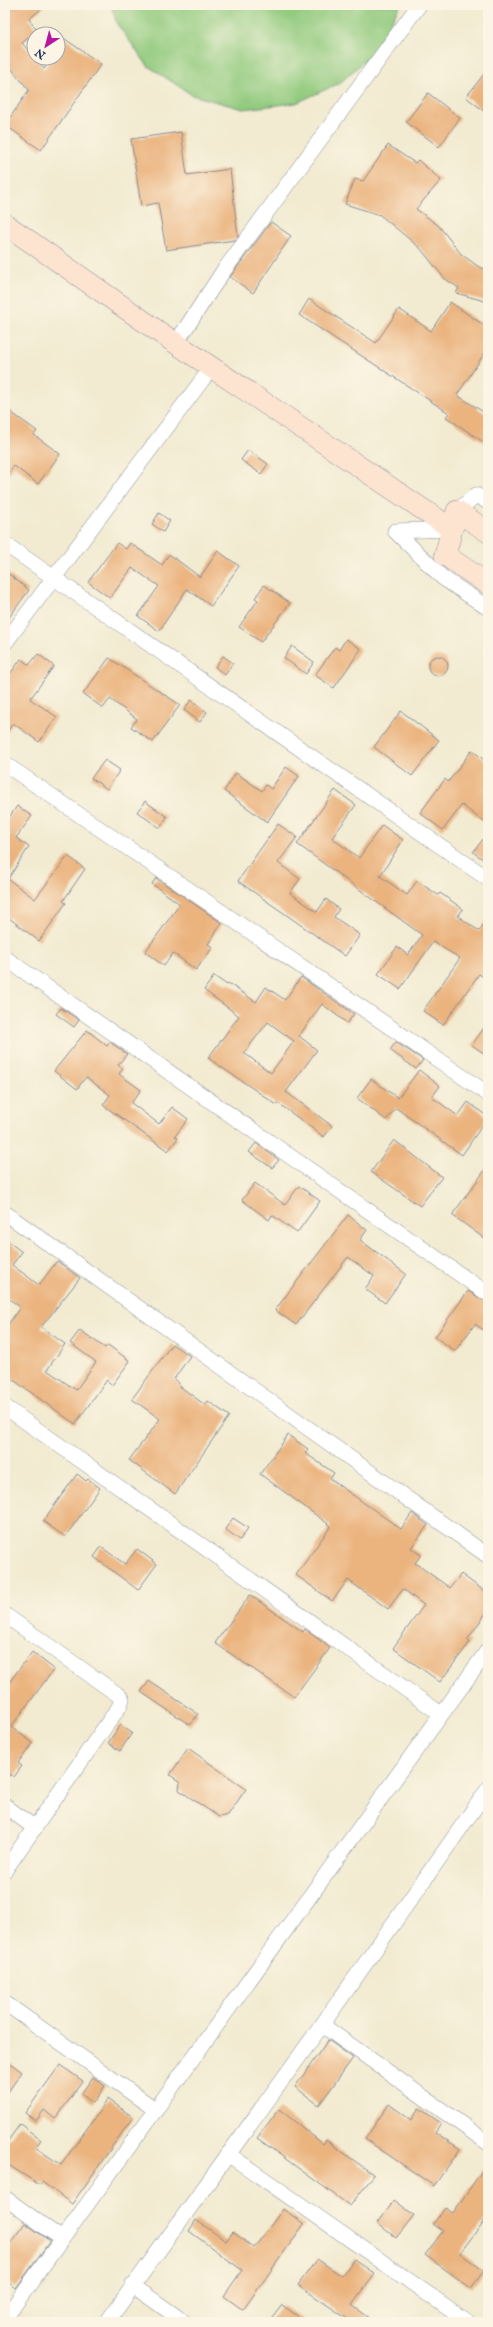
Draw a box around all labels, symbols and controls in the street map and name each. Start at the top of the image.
north arrow [26,26,66,66]
text: N [32,45,49,62]

